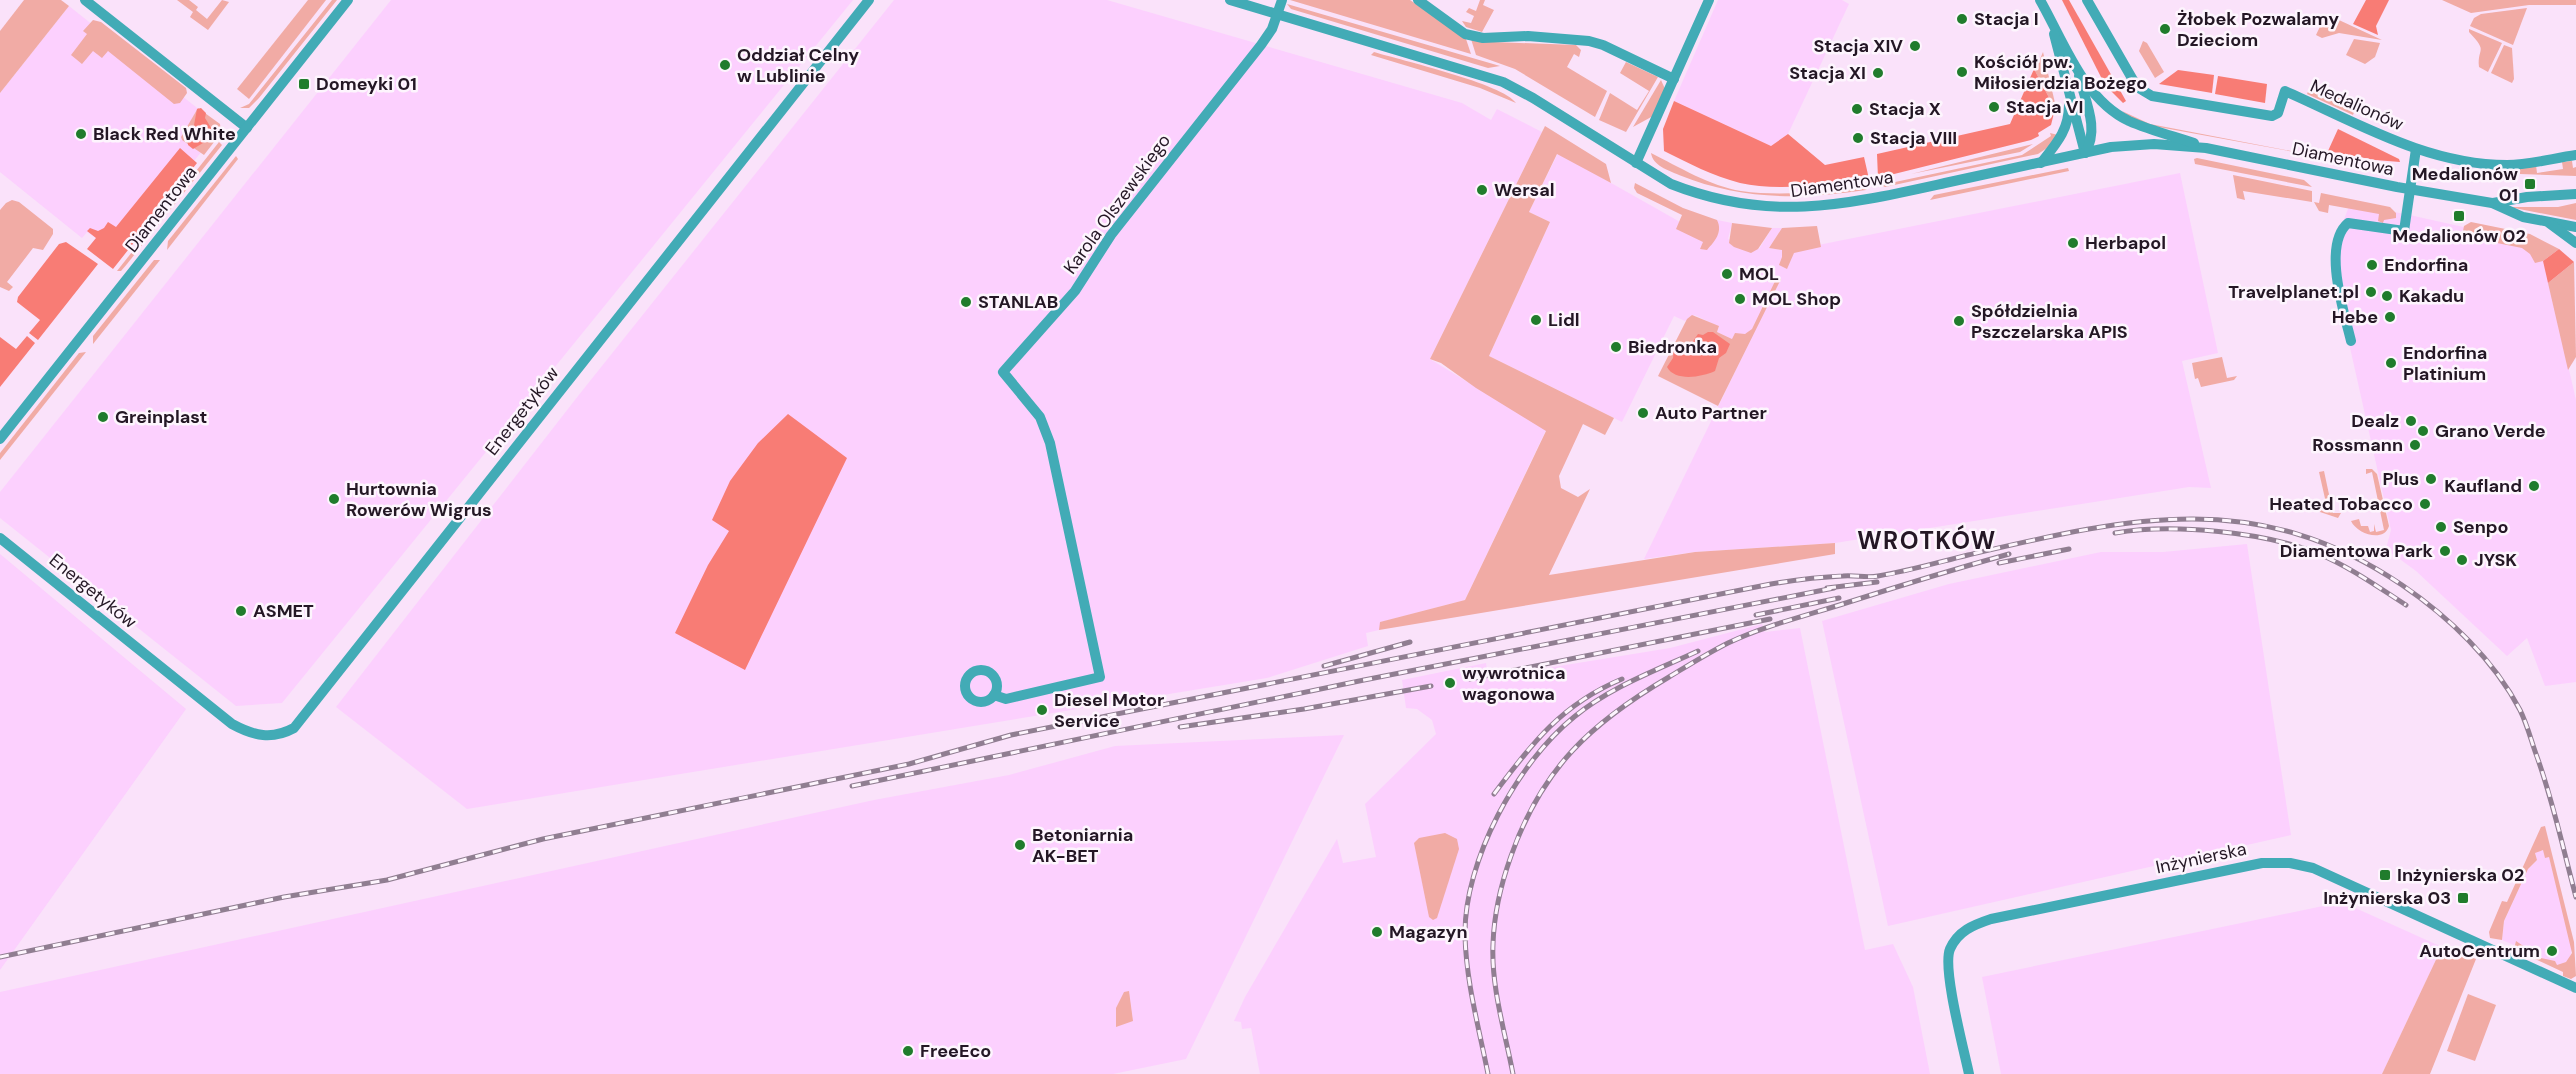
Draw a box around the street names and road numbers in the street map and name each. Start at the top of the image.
street label: Medalionów [2307,74,2408,136]
street label: Karola Olszewskiego [1058,129,1176,279]
street label: Diamentowa [2290,137,2396,181]
street label: Diamentowa [120,161,202,257]
street label: Diamentowa [1789,165,1895,203]
street label: Energetyków [480,362,564,460]
street label: Energetyków [44,548,142,634]
street label: Inżynierska [2153,837,2249,879]

